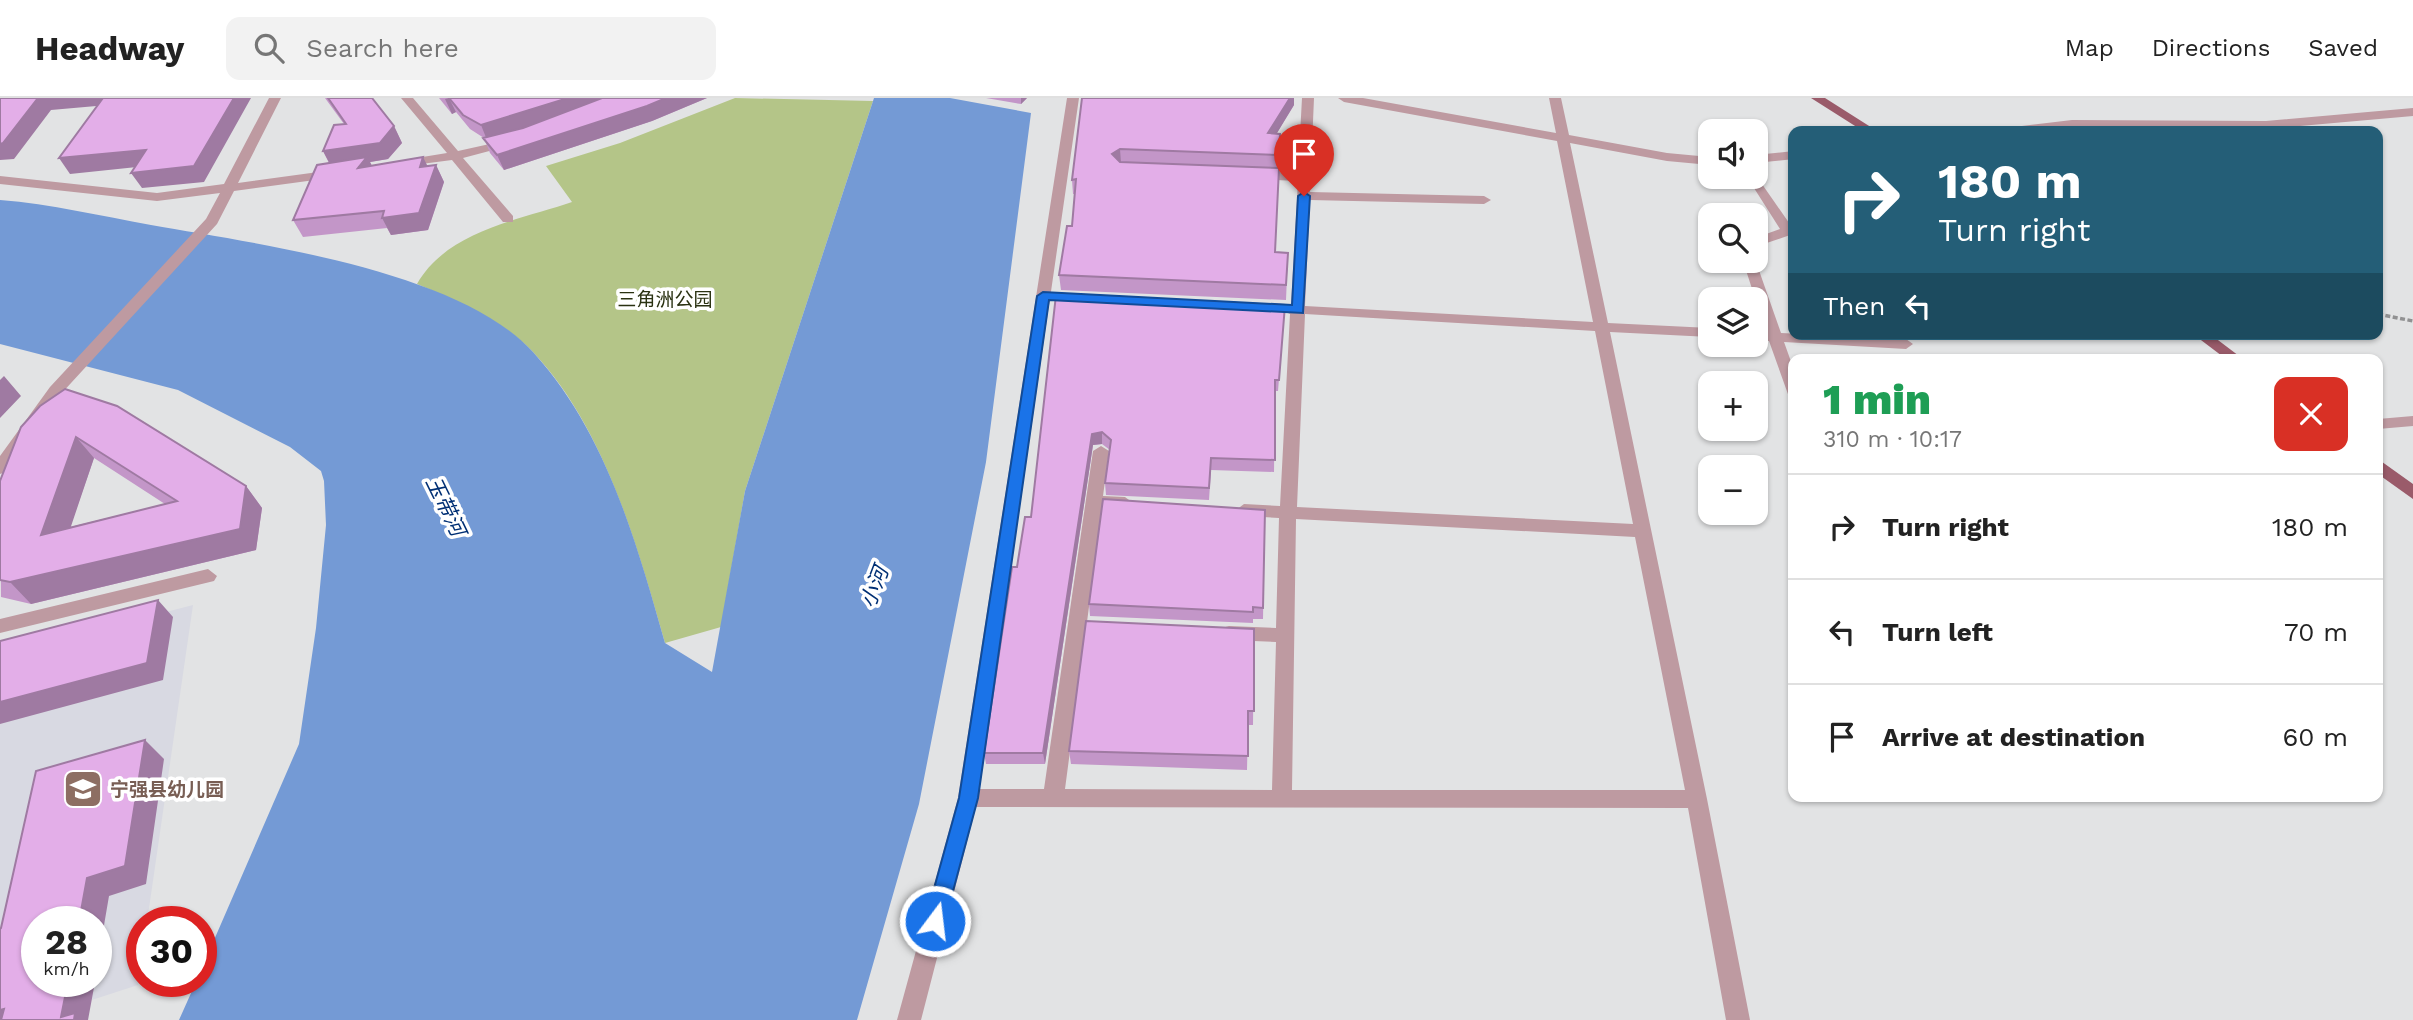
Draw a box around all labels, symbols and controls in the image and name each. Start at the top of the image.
search box [226,17,716,80]
text: Headway [35,29,184,68]
icon: search [250,29,288,67]
text: Search here [306,33,459,63]
text: Map [2065,34,2114,62]
text: Directions [2152,34,2270,62]
text: Saved [2308,34,2378,62]
map controls [1698,119,1768,525]
button: sound [1698,119,1768,189]
pin [1274,124,1334,196]
icon: arrive [1285,135,1323,173]
text: 180 m [1938,152,2082,210]
icon: right [1823,154,1914,245]
button: search [1698,203,1768,273]
text: Turn right [1938,211,2090,249]
button: layers [1698,287,1768,357]
icon: left [1899,287,1937,325]
park label: 三角洲公园 [617,288,713,311]
text: Then [1823,291,1885,321]
button: + [1698,371,1768,441]
text: 1 min [1823,375,1931,424]
button: close [2274,377,2348,451]
text: 310 m · 10:17 [1823,426,1962,453]
button: − [1698,455,1768,525]
water label: 玉带河 [421,472,473,543]
icon: right [1823,508,1861,546]
text: Turn right [1882,512,2009,542]
text: 180 m [2272,512,2348,542]
water label: 小河 [855,559,895,611]
icon: left [1823,613,1861,651]
text: Turn left [1882,617,1993,647]
text: 70 m [2284,617,2348,647]
icon: arrive [1823,718,1861,756]
text: Arrive at destination [1882,722,2145,752]
text: 60 m [2282,722,2348,752]
school or university icon: 宁强县幼儿园 [62,768,104,810]
place label: 宁强县幼儿园 [110,778,224,801]
position arrow [898,884,972,958]
speed limit sign: 30 [126,906,217,997]
text: 28 [45,921,88,963]
text: km/h [43,958,90,979]

